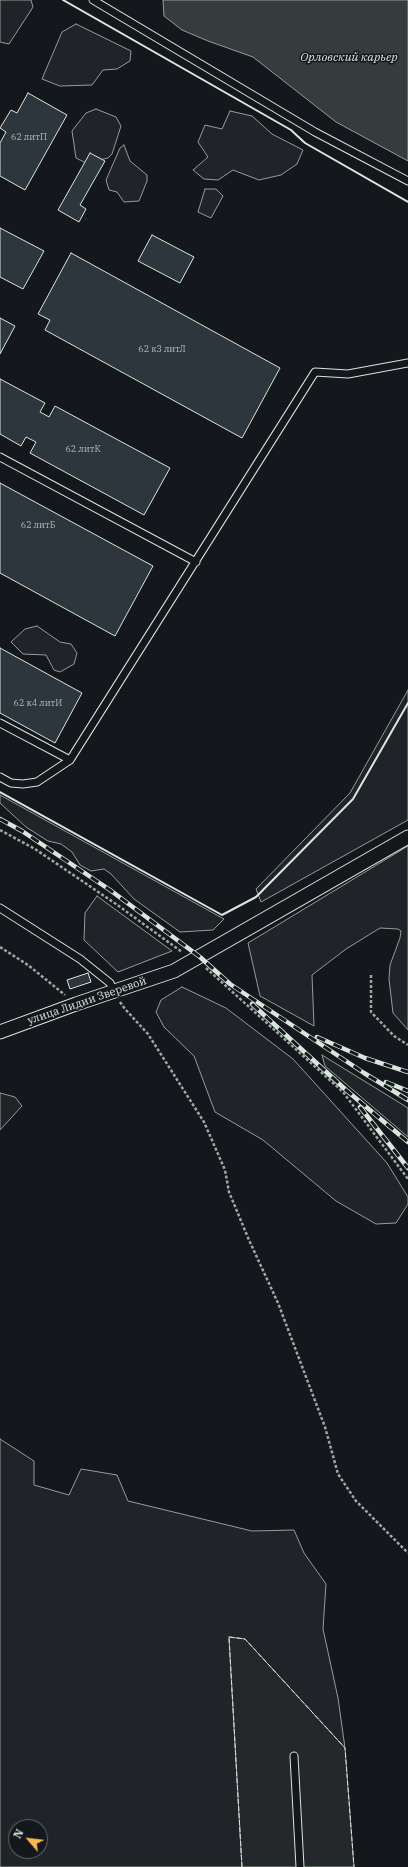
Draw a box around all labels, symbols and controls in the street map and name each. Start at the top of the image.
water label: Орловский карьер [300,51,398,65]
house number: 62 литП [11,132,47,142]
house number: 62 к3 литЛ [138,344,186,354]
house number: 62 литК [65,444,101,454]
house number: 62 литБ [21,520,55,530]
house number: 62 к4 литИ [14,698,62,708]
street label: улица Лидии Зверевой [26,974,148,1028]
north arrow [8,1819,48,1859]
text: N [10,1827,27,1841]

